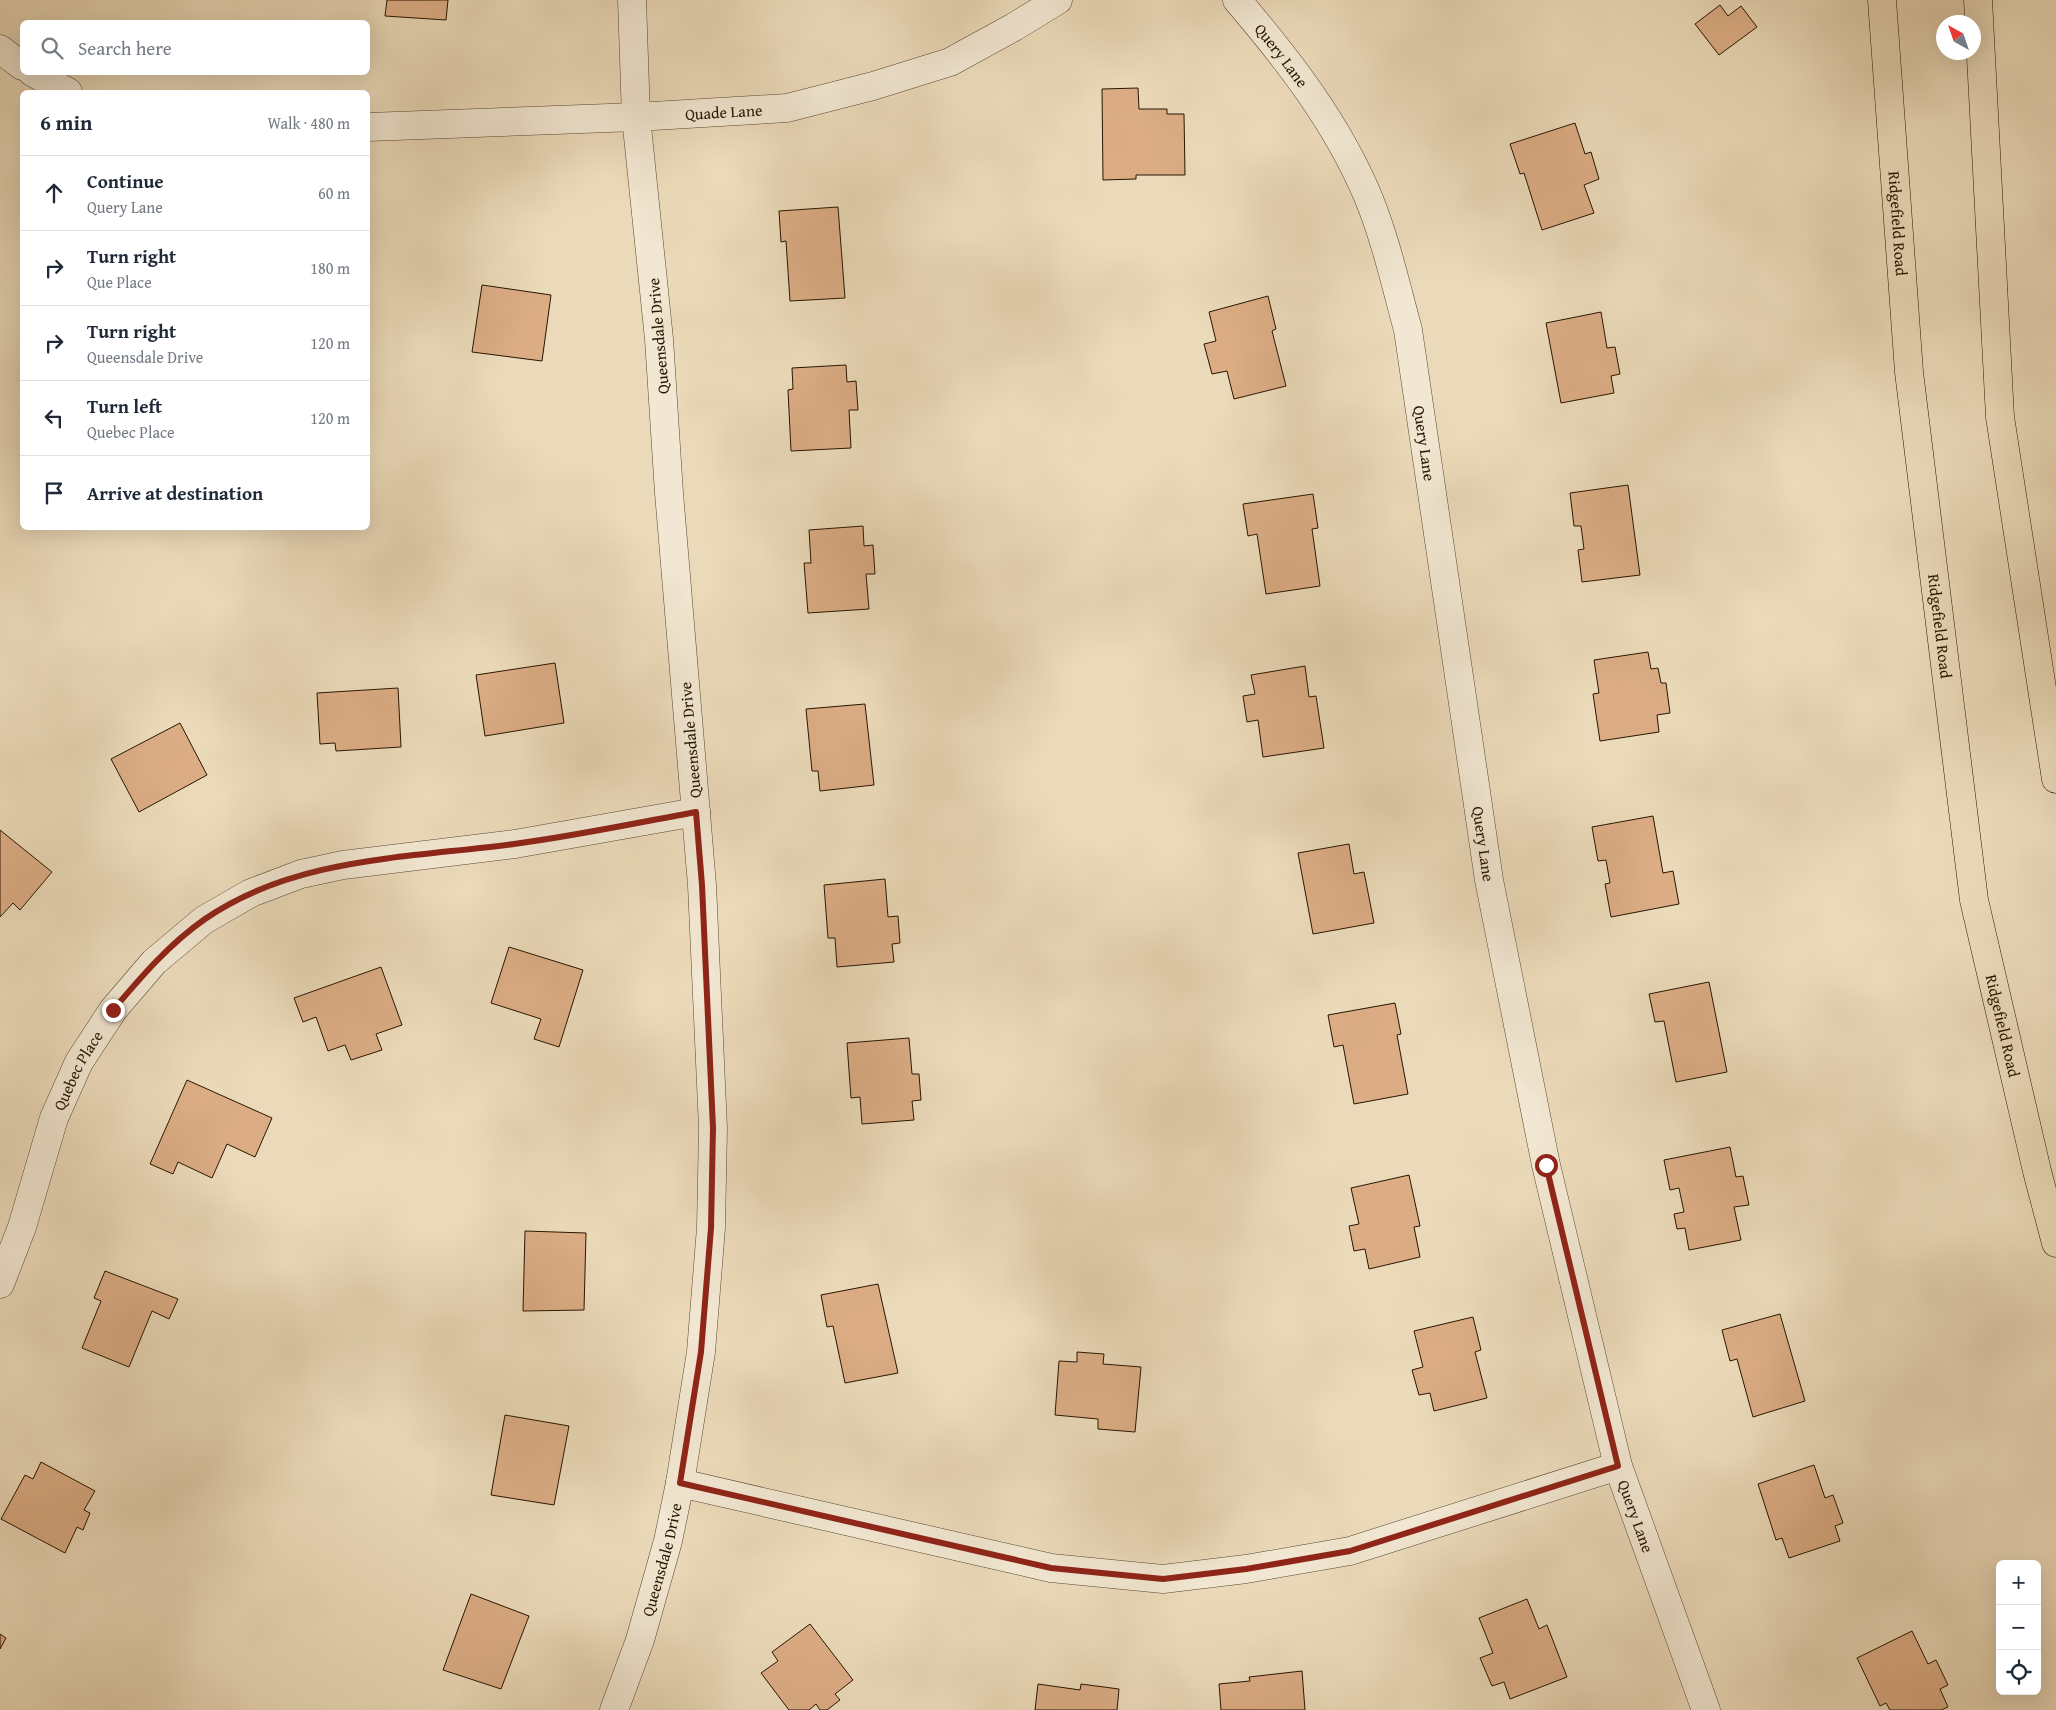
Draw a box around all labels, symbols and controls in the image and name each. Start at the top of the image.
north arrow [1936,15,1981,60]
street label: Query Lane [1249,18,1314,92]
search box [20,20,370,75]
icon: search [38,34,66,62]
text: Search here [78,34,172,62]
street label: Quade Lane [684,97,763,126]
text: 6 min [40,107,92,138]
text: Walk · 480 m [267,111,350,135]
text: Continue [87,167,164,195]
street label: Ridgefield Road [1882,170,1914,277]
icon: ahead [40,179,68,207]
text: 60 m [318,181,350,205]
text: Query Lane [87,195,163,219]
text: Turn right [87,242,176,270]
icon: right [40,254,68,282]
text: 180 m [310,256,350,280]
text: Que Place [87,270,152,294]
street label: Queensdale Drive [641,277,675,395]
text: Turn right [87,317,176,345]
icon: right [40,329,68,357]
text: 120 m [310,331,350,355]
text: Queensdale Drive [87,345,203,369]
text: Turn left [87,392,162,420]
icon: left [40,404,68,432]
street label: Query Lane [1407,404,1442,482]
text: 120 m [310,406,350,430]
text: Quebec Place [87,420,175,444]
icon: arrive [40,479,68,507]
text: Arrive at destination [87,479,263,507]
street label: Ridgefield Road [1922,573,1959,680]
street label: Queensdale Drive [673,681,707,799]
street label: Query Lane [1466,805,1501,883]
street label: Ridgefield Road [1980,972,2027,1080]
route end [102,999,125,1022]
street label: Quebec Place [47,1025,109,1114]
route start [1535,1154,1558,1177]
street label: Query Lane [1612,1476,1660,1556]
street label: Queensdale Drive [635,1501,688,1619]
map controls [1996,1560,2041,1695]
button: + [1996,1560,2041,1605]
button: − [1996,1605,2041,1650]
button: locate [1996,1650,2041,1695]

